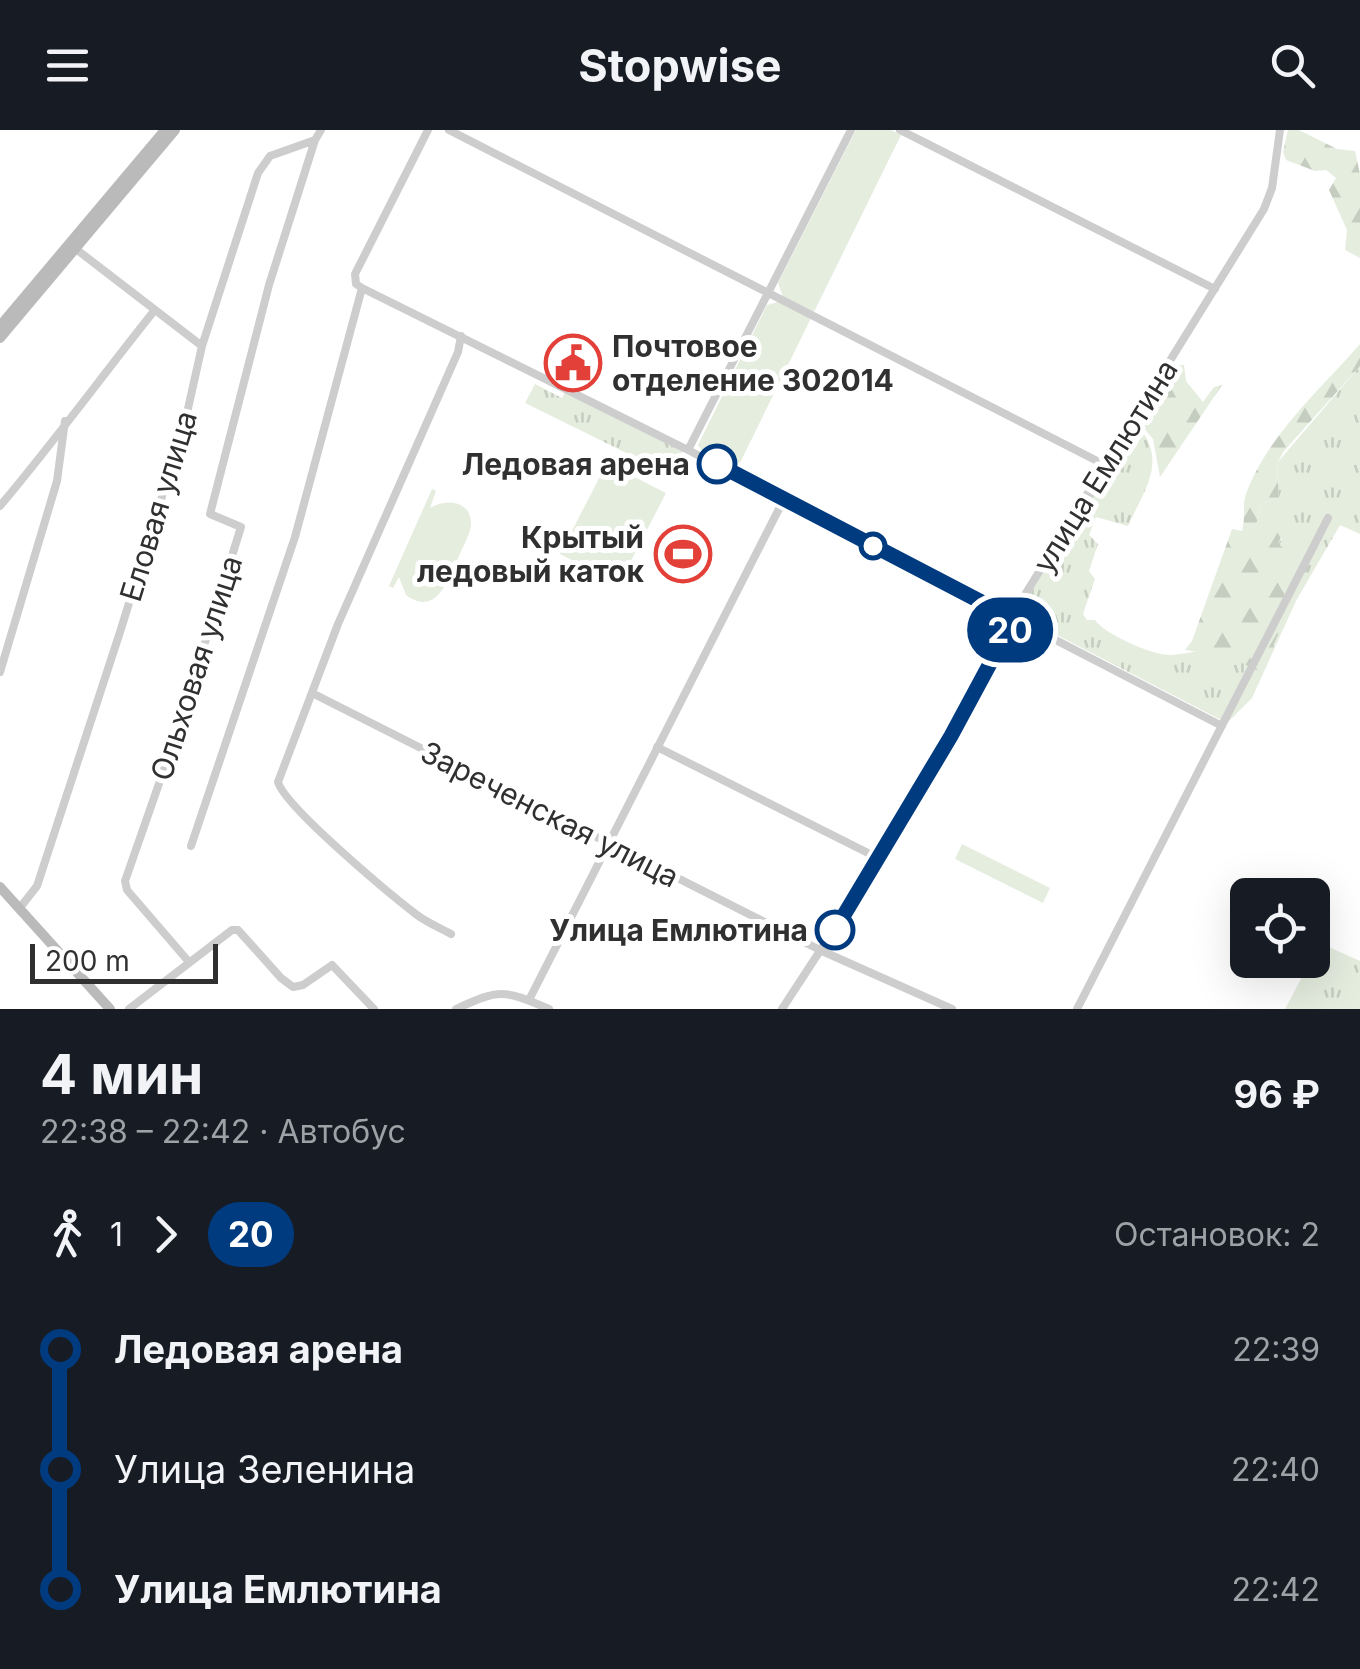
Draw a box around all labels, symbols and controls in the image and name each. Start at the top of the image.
icon: menu [40,38,95,93]
text: Stopwise [578,38,782,93]
icon: search [1265,38,1320,93]
place label: Почтовое отделение 302014 [612,328,894,398]
public building icon: Почтовое отделение 302014 [543,333,603,393]
street label: улица Емлютина [1025,353,1185,579]
street label: Еловая улица [112,406,204,606]
marker: Ледовая арена [698,445,736,483]
place label: Ледовая арена [462,446,690,482]
place label: Крытый ледовый каток [417,519,644,589]
sports icon: Крытый ледовый каток [653,524,713,584]
unlabelled marker [860,533,886,559]
street label: Ольховая улица [143,551,249,785]
line badge: 20 [965,598,1055,662]
text: 20 [987,609,1033,651]
street label: Зареченская улица [415,733,685,895]
map controls [1230,878,1330,978]
button: locate [1230,878,1330,978]
marker: Улица Емлютина [816,911,854,949]
place label: Улица Емлютина [549,912,808,948]
scale bar [30,939,218,984]
text: 200 m [45,944,130,978]
text: 4 мин [40,1041,203,1107]
text: 96 ₽ [1233,1071,1320,1117]
text: 22:38 – 22:42 · Автобус [40,1112,406,1151]
icon: walk [40,1207,95,1262]
icon: forward [138,1207,193,1262]
text: 20 [228,1213,274,1255]
text: 1 [110,1215,123,1254]
text: Остановок: 2 [1114,1215,1320,1254]
text: Ледовая арена [114,1326,403,1372]
text: 22:39 [1232,1330,1320,1369]
text: Улица Зеленина [114,1446,415,1492]
text: 22:40 [1231,1450,1320,1489]
text: Улица Емлютина [114,1566,442,1612]
text: 22:42 [1232,1570,1320,1609]

